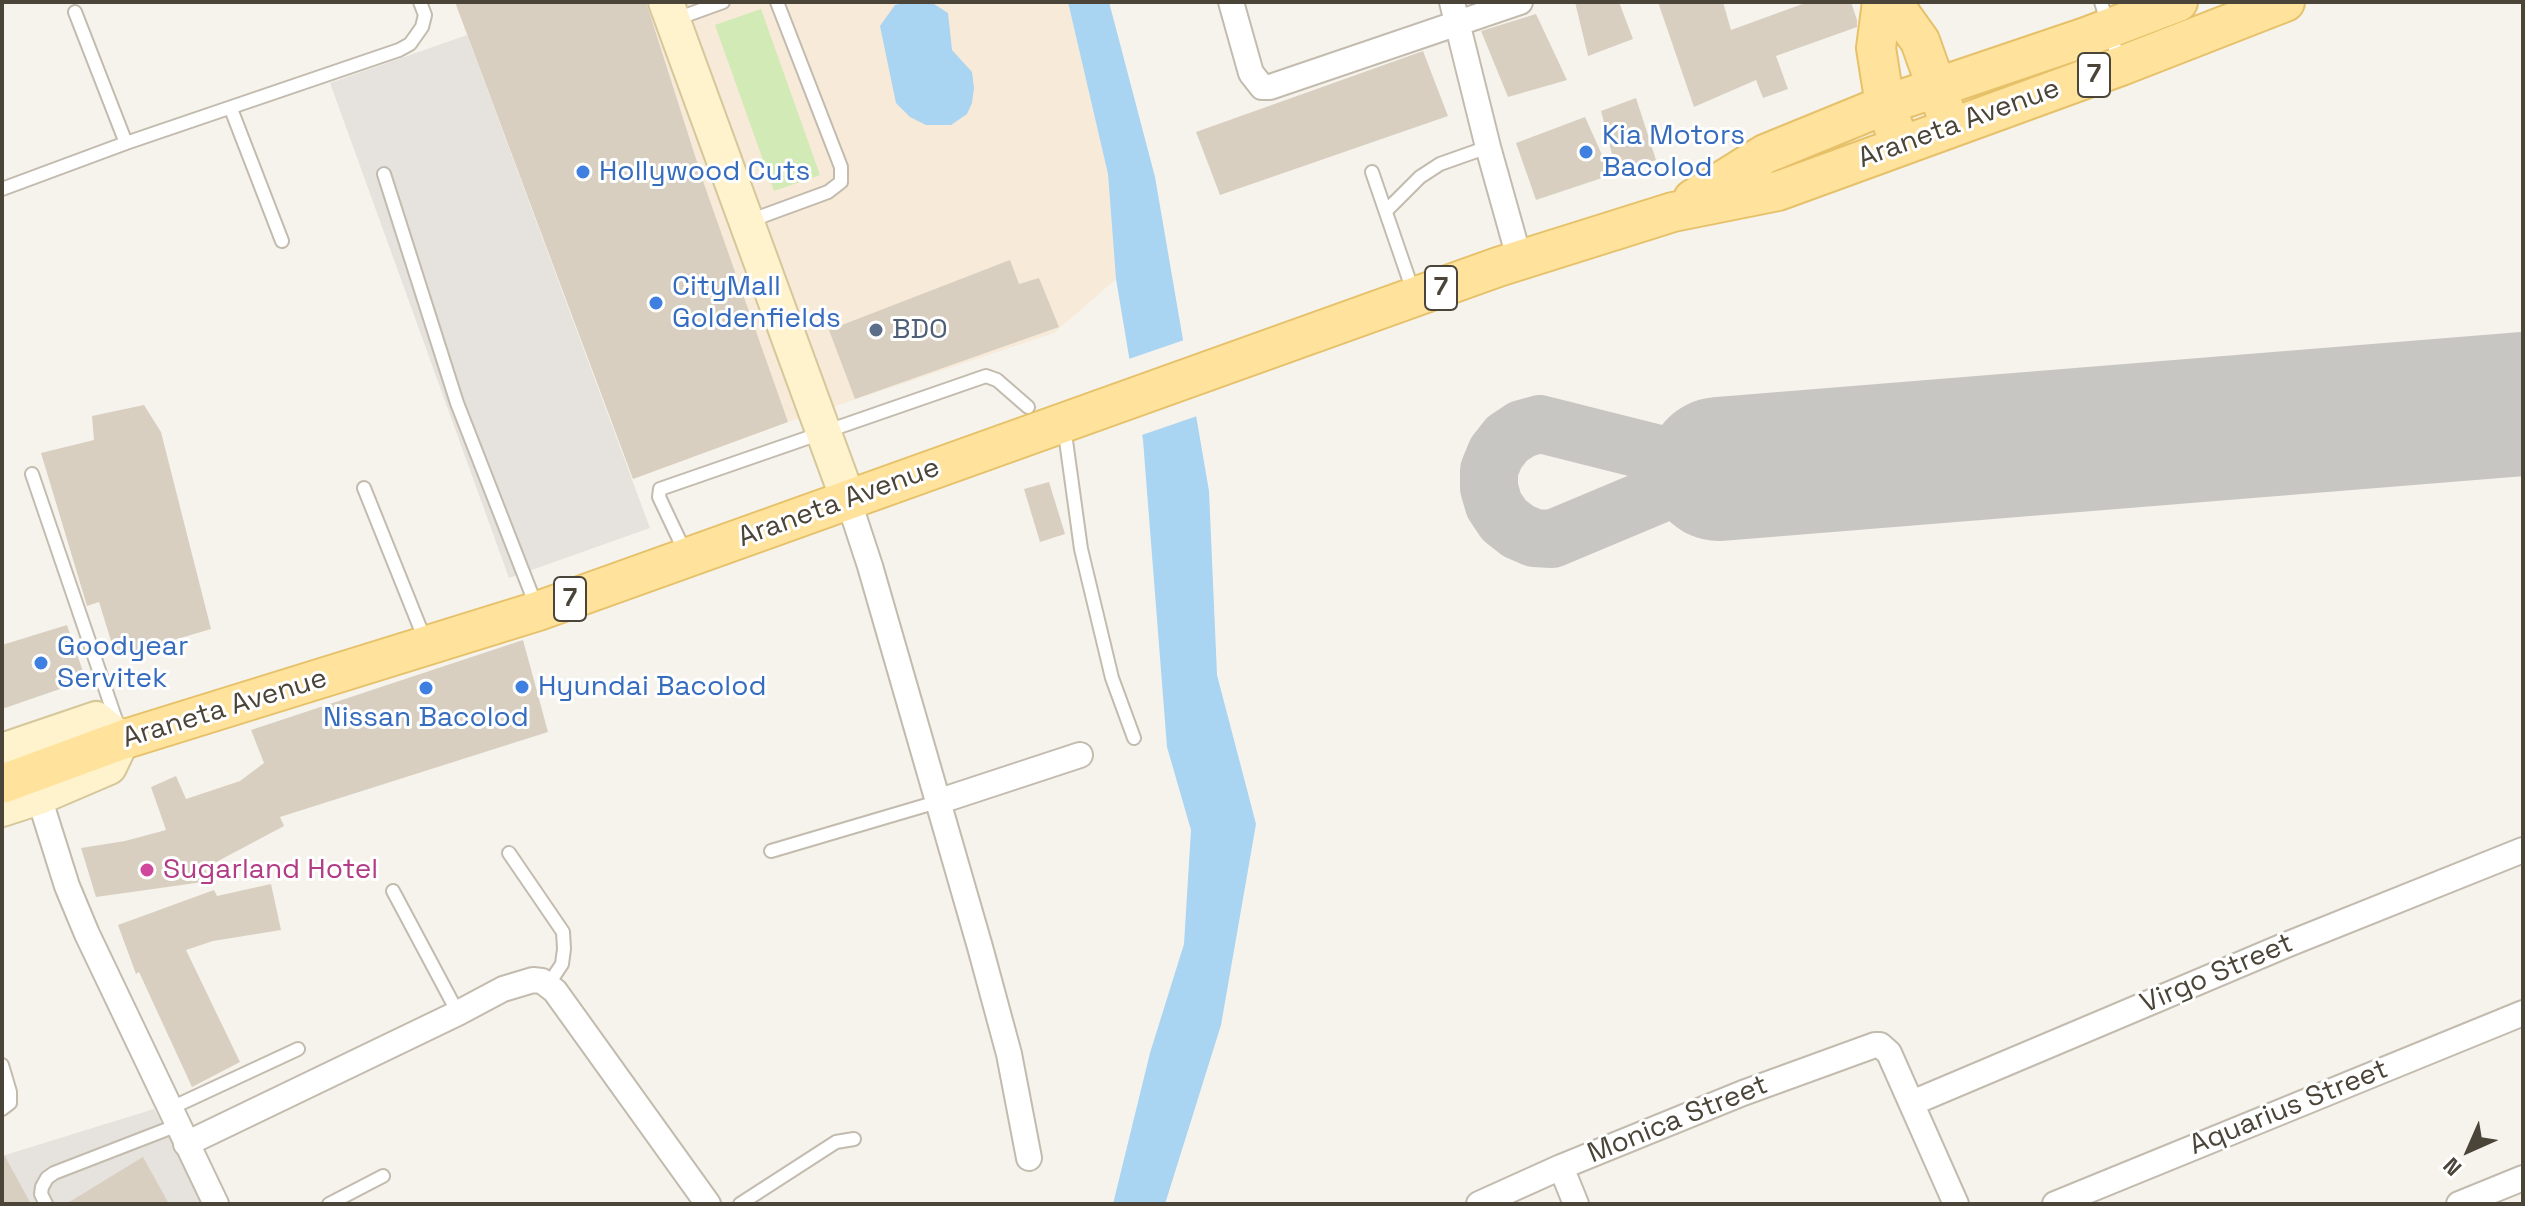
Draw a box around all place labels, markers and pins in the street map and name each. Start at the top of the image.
place label: Kia Motors Bacolod [1602,119,1745,185]
marker: Kia Motors Bacolod [1577,143,1595,161]
place label: Hollywood Cuts [599,155,810,189]
marker: Hollywood Cuts [574,163,592,181]
place label: CityMall Goldenfields [672,270,841,336]
marker: CityMall Goldenfields [647,294,665,312]
place label: BDO [892,313,948,347]
marker: BDO [867,321,885,339]
place label: Goodyear Servitek [57,630,188,696]
marker: Goodyear Servitek [32,654,50,672]
place label: Hyundai Bacolod [538,670,766,704]
marker: Hyundai Bacolod [513,678,531,696]
marker: Nissan Bacolod [417,679,435,697]
place label: Nissan Bacolod [323,701,529,735]
place label: Sugarland Hotel [163,853,378,887]
marker: Sugarland Hotel [138,861,156,879]

